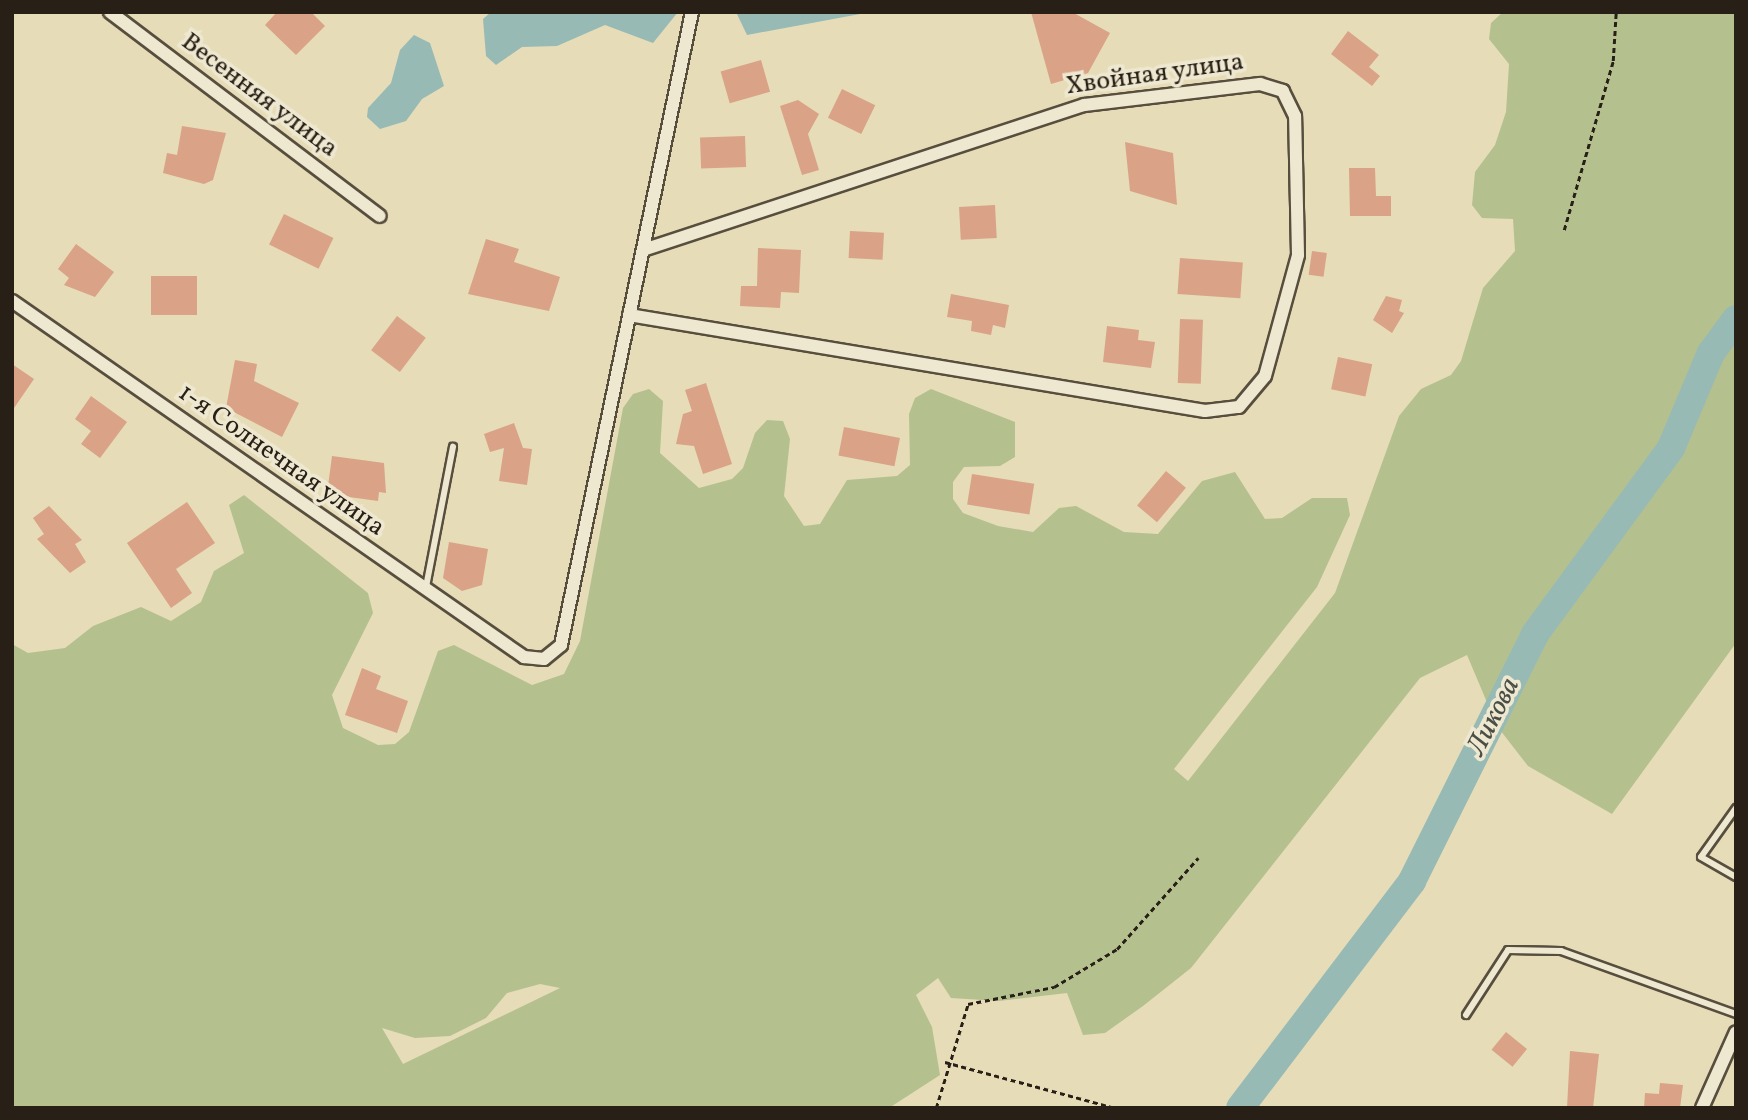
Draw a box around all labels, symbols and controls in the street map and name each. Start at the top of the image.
street label: Весенняя улица [174,27,344,165]
street label: Хвойная улица [1064,47,1246,103]
street label: 1-я Солнечная улица [171,378,391,544]
water label: Ликова [1460,672,1528,762]

